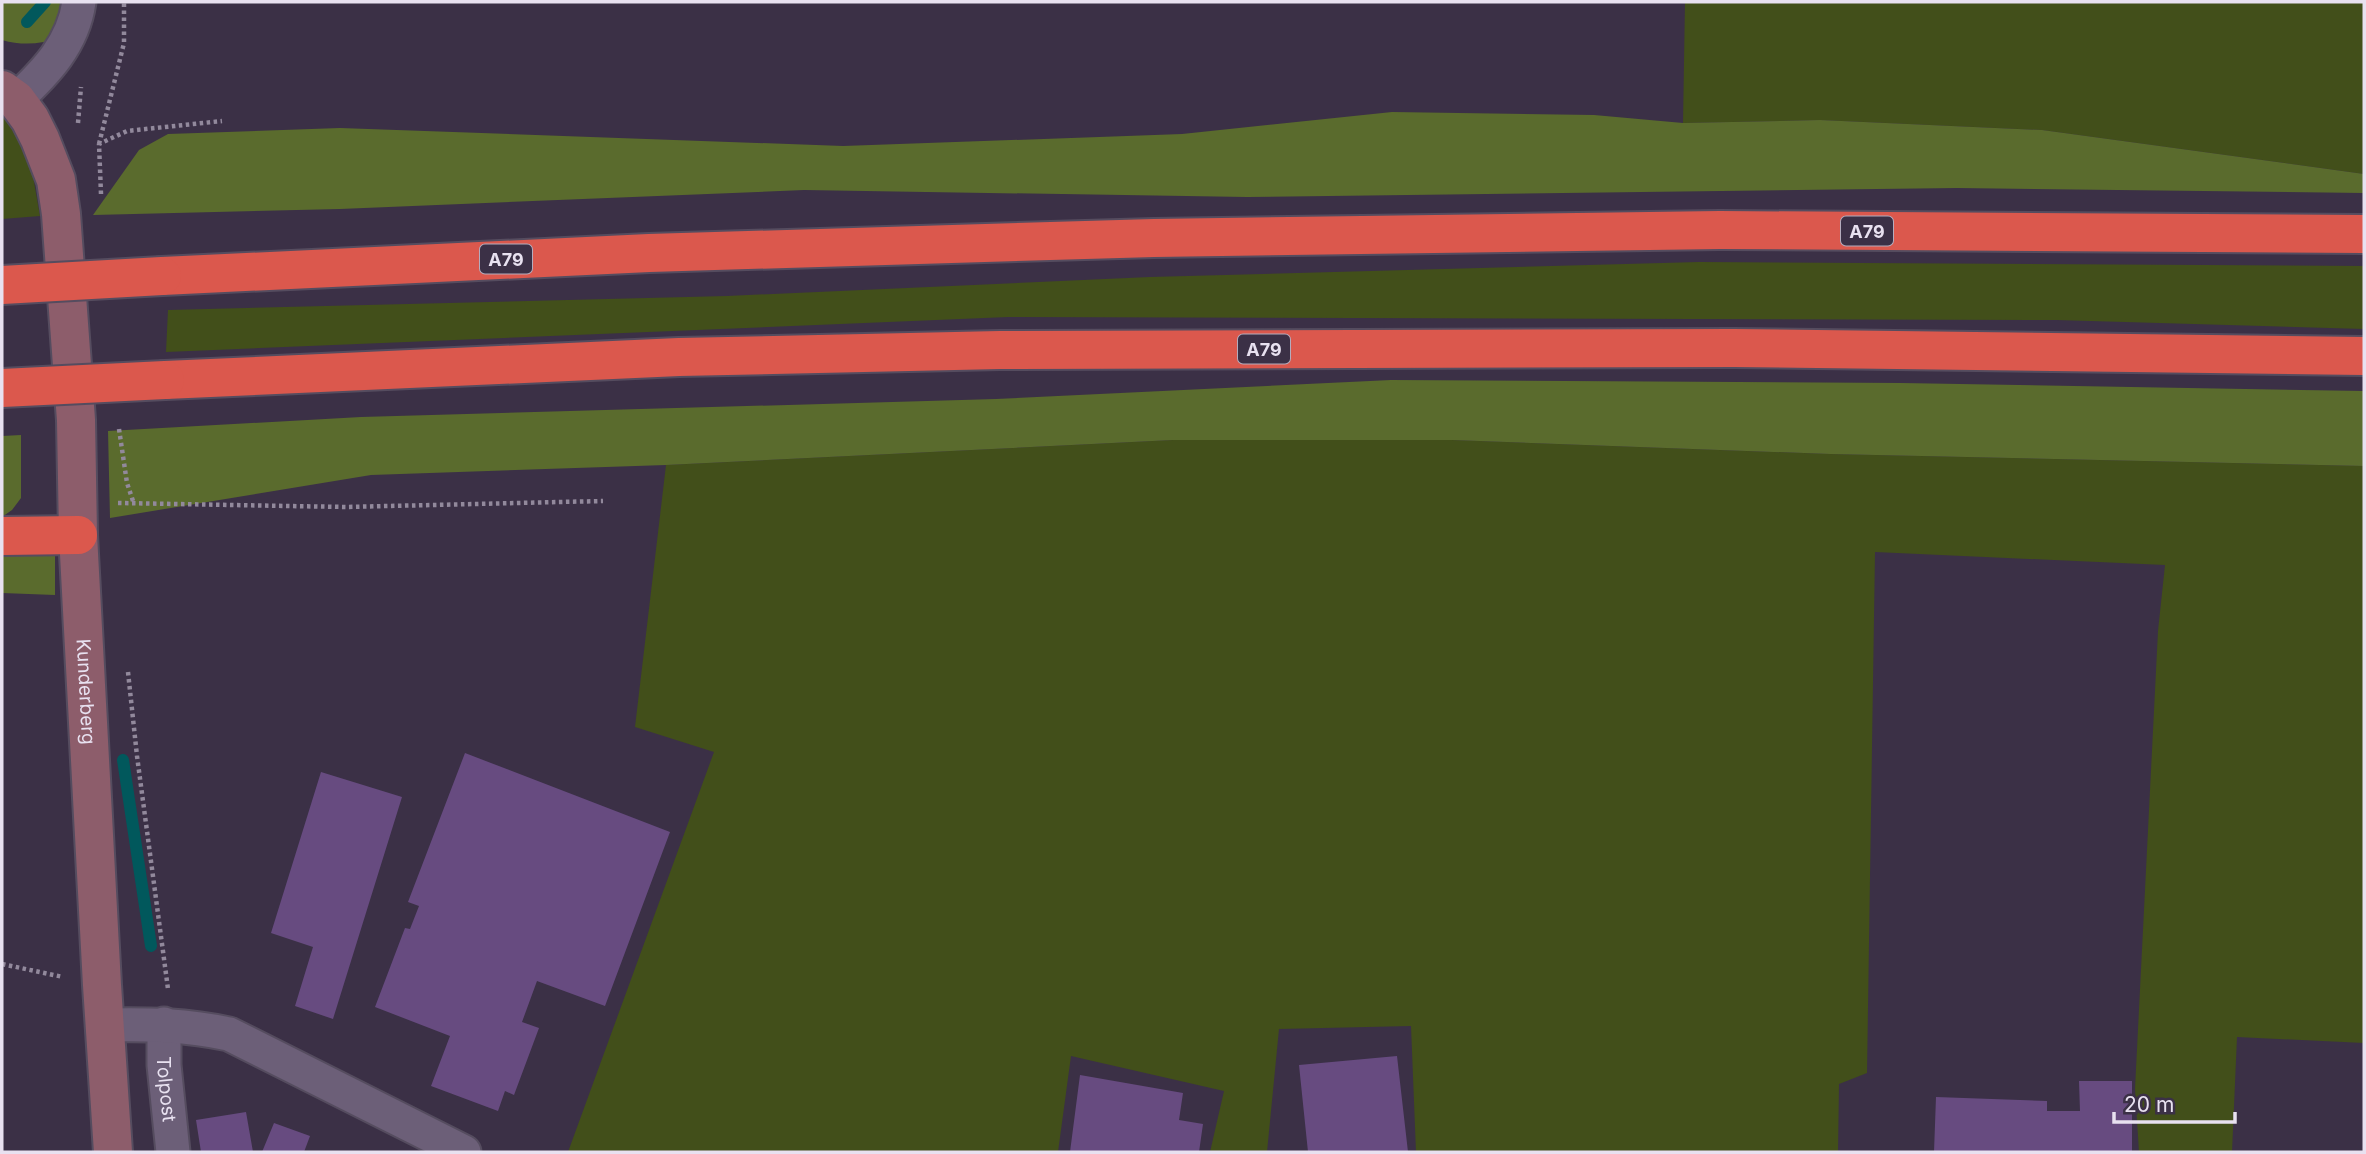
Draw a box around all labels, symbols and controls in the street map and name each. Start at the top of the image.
road number: A79 [1841,216,1893,246]
road number: A79 [480,244,532,274]
road number: A79 [1238,334,1290,363]
street label: Kunderberg [72,638,101,745]
street label: Tolpost [153,1056,181,1123]
scale bar [2114,1080,2235,1124]
text: 20 m [2124,1092,2174,1117]

